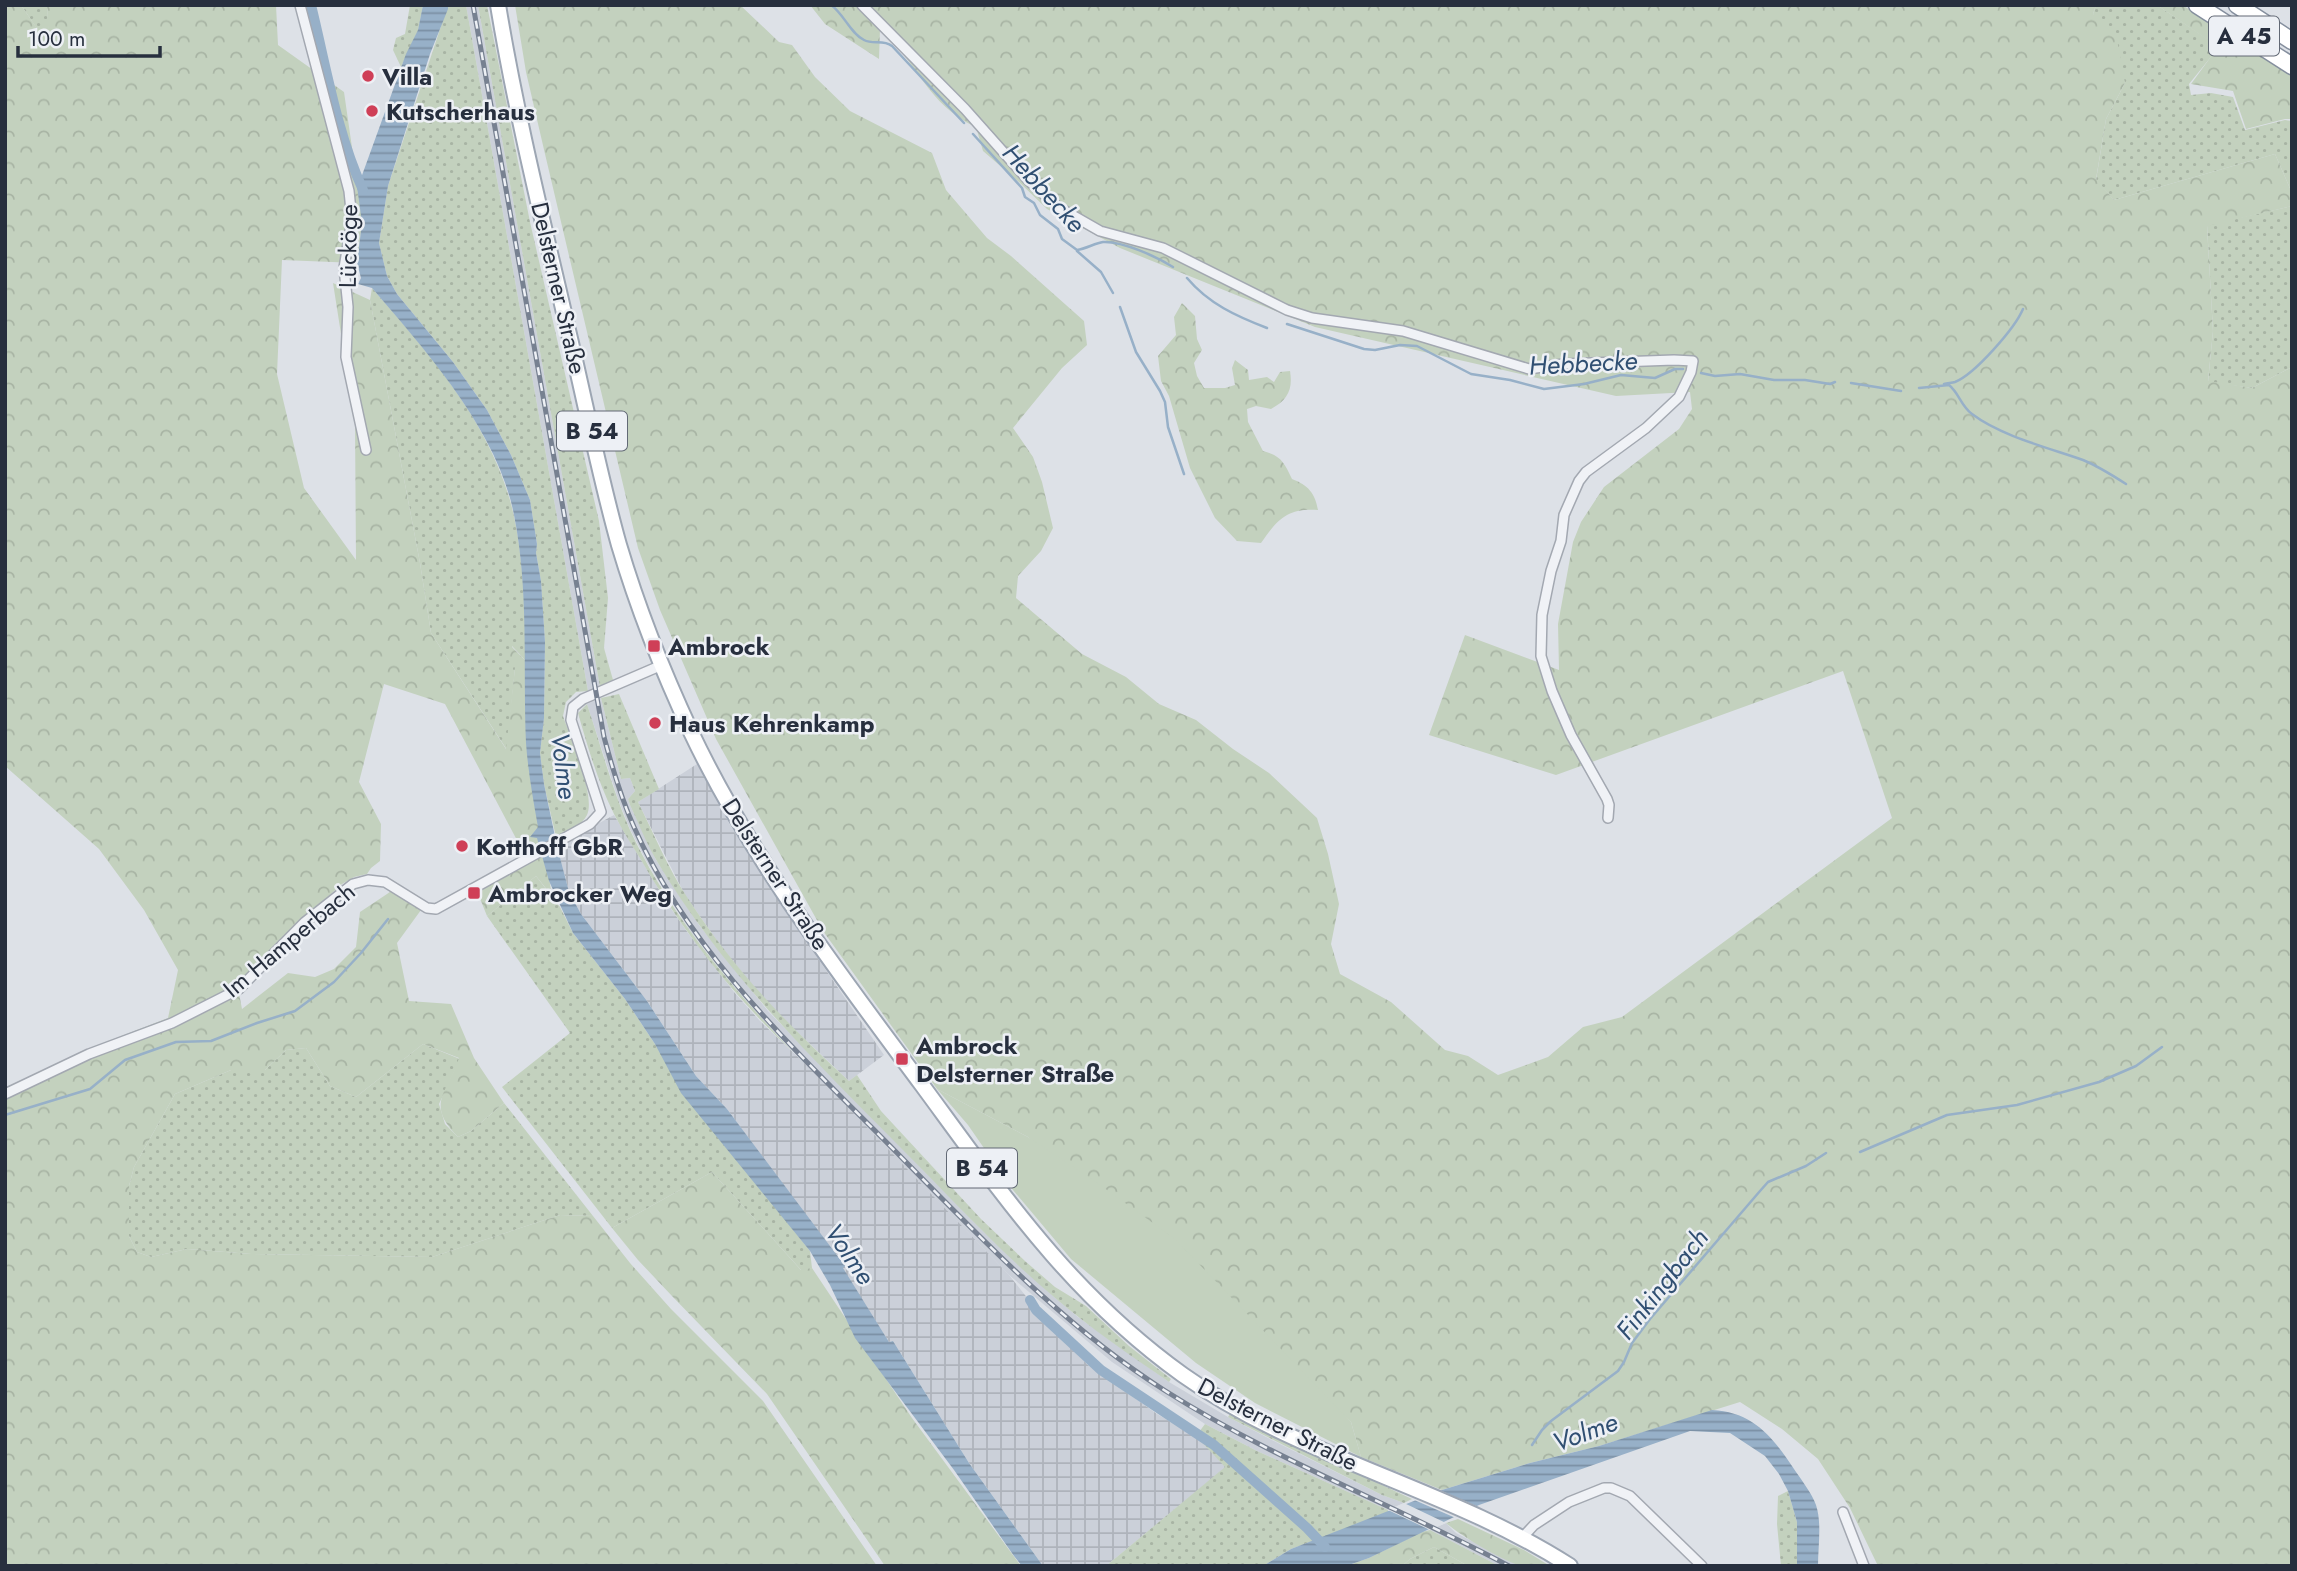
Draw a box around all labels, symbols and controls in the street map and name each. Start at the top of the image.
scale bar [18,14,159,58]
road number: A 45 [2209,17,2279,56]
text: 100 m [28,24,85,54]
place label: Villa [381,59,432,94]
marker: Villa [360,68,376,84]
place label: Kutscherhaus [386,94,535,129]
marker: Kutscherhaus [364,103,380,119]
water label: Hebbecke [994,135,1094,241]
street label: Delsterner Straße [522,199,596,377]
street label: Lücköge [330,204,366,288]
water label: Hebbecke [1528,341,1638,385]
road number: B 54 [557,412,627,450]
place label: Ambrock [667,629,770,664]
marker: Ambrock [646,638,662,654]
place label: Haus Kehrenkamp [669,706,875,741]
marker: Haus Kehrenkamp [647,715,663,731]
water label: Volme [541,731,587,801]
street label: Delsterner Straße [714,791,838,957]
place label: Kotthoff GbR [476,829,623,864]
marker: Kotthoff GbR [454,838,470,854]
street label: Im Hamperbach [215,874,363,1006]
place label: Ambrocker Weg [487,876,672,911]
marker: Ambrocker Weg [466,885,482,901]
place label: Ambrock Delsterner Straße [915,1028,1114,1091]
marker: Ambrock Delsterner Straße [894,1051,910,1067]
road number: B 54 [947,1148,1017,1188]
water label: Volme [816,1216,884,1292]
water label: Finkingbach [1606,1220,1718,1348]
street label: Delsterner Straße [1192,1369,1364,1479]
water label: Volme [1547,1403,1623,1461]

